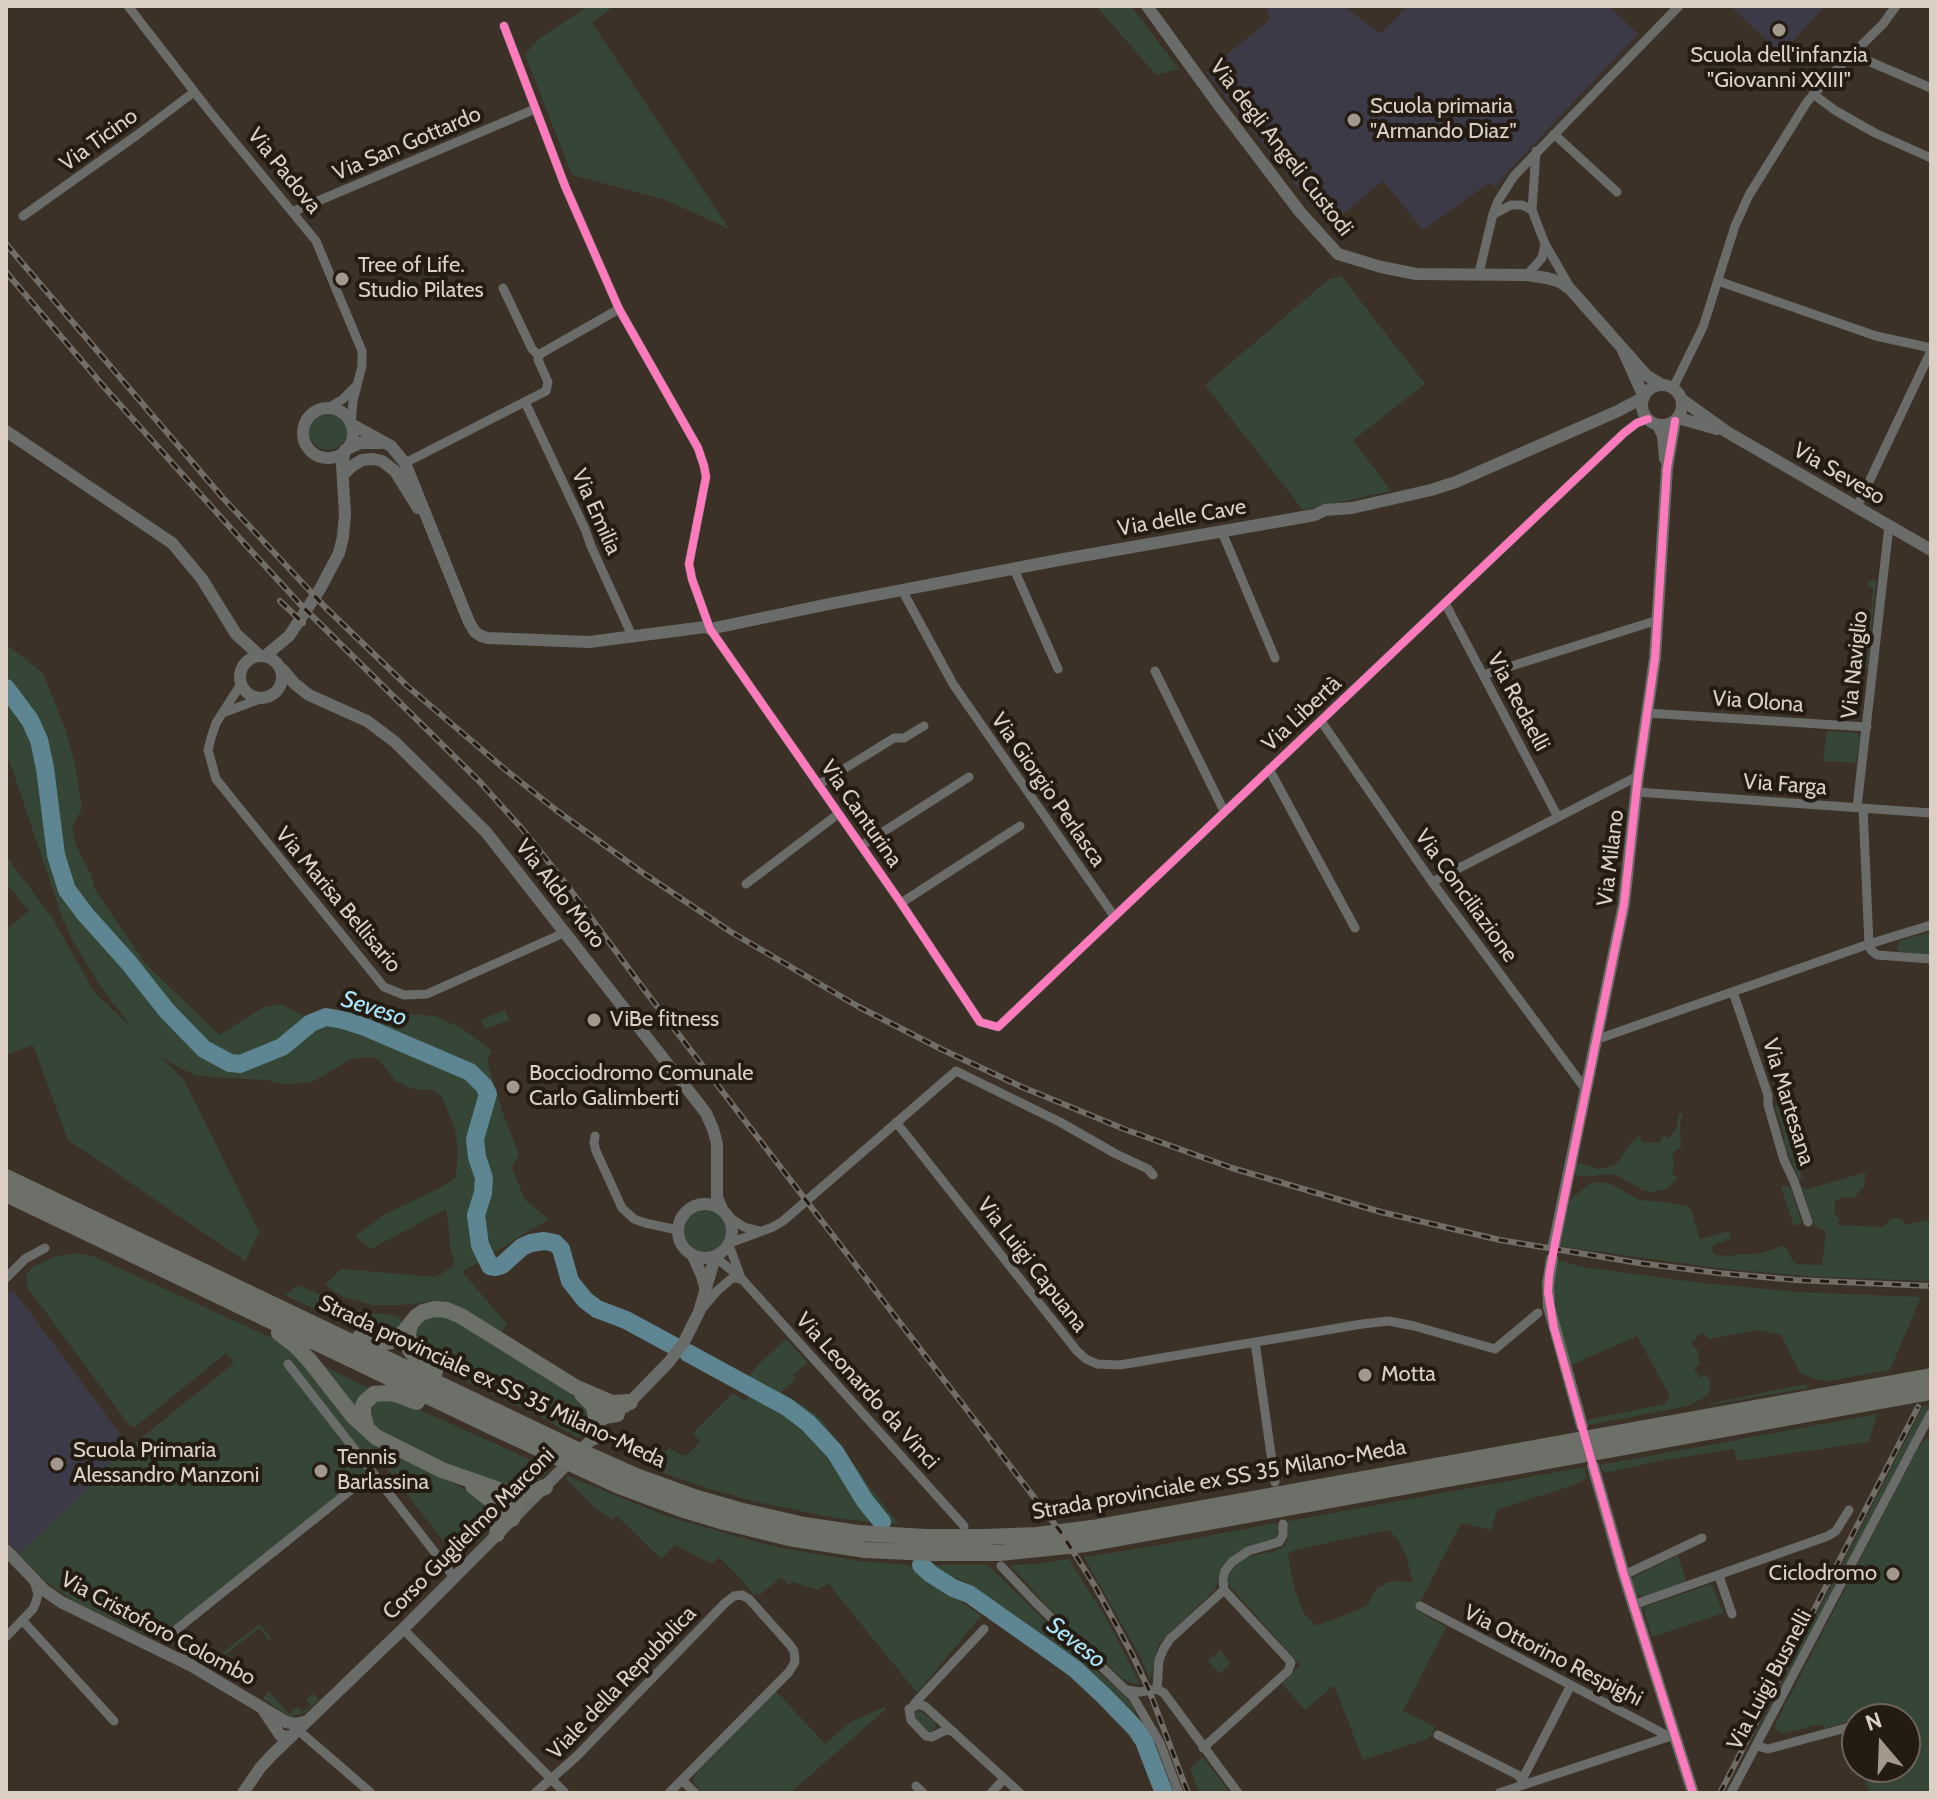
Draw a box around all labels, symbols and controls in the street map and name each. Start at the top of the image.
marker: Scuola dell'infanzia "Giovanni XXIII" [1770,21,1788,39]
place label: Scuola dell'infanzia "Giovanni XXIII" [1690,43,1868,94]
street label: Via degli Angeli Custodi [1204,54,1358,242]
place label: Scuola primaria "Armando Diaz" [1370,94,1517,146]
street label: Via San Gottardo [329,101,485,187]
street label: Via Ticino [55,103,143,177]
marker: Scuola primaria "Armando Diaz" [1345,111,1363,129]
street label: Via Padova [241,123,327,219]
place label: Tree of Life. Studio Pilates [358,253,484,304]
marker: Tree of Life. Studio Pilates [333,270,351,288]
street label: Via Seveso [1788,437,1890,511]
street label: Via Emilia [565,465,627,559]
street label: Via delle Cave [1116,494,1248,542]
street label: Via Naviglio [1836,610,1874,720]
street label: Via Redaelli [1481,648,1555,756]
street label: Via Libertà [1257,671,1347,757]
street label: Via Olona [1711,686,1805,718]
street label: Via Giorgio Perlasca [985,708,1111,872]
street label: Via Canturina [815,756,907,872]
street label: Via Farga [1742,769,1828,801]
street label: Via Milano [1592,808,1630,908]
street label: Via Marisa Bellisario [269,822,407,978]
street label: Via Conciliazione [1409,824,1523,968]
street label: Via Aldo Moro [509,834,611,954]
water label: Seveso [338,985,410,1033]
place label: ViBe fitness [610,1007,719,1033]
marker: ViBe fitness [585,1011,603,1029]
street label: Via Martesana [1756,1036,1820,1168]
place label: Bocciodromo Comunale Carlo Galimberti [529,1061,754,1112]
marker: Bocciodromo Comunale Carlo Galimberti [504,1078,522,1096]
street label: Via Luigi Capuana [971,1192,1093,1338]
street label: Strada provinciale ex SS 35 Milano-Meda [314,1290,670,1474]
street label: Via Leonardo da Vinci [790,1307,944,1475]
place label: Motta [1381,1362,1436,1388]
marker: Motta [1356,1366,1374,1384]
street label: Strada provinciale ex SS 35 Milano-Meda [1030,1434,1408,1526]
place label: Scuola Primaria Alessandro Manzoni [73,1438,260,1490]
street label: Corso Guglielmo Marconi [378,1443,560,1625]
place label: Tennis Barlassina [337,1445,429,1496]
marker: Scuola Primaria Alessandro Manzoni [48,1455,66,1473]
marker: Tennis Barlassina [312,1462,330,1480]
place label: Ciclodromo [1769,1561,1877,1587]
marker: Ciclodromo [1884,1565,1902,1583]
street label: Via Cristoforo Colombo [56,1566,260,1692]
street label: Via Ottorino Respighi [1459,1600,1647,1712]
street label: Viale della Repubblica [542,1601,702,1765]
street label: Via Luigi Busnelli [1722,1605,1818,1755]
water label: Seveso [1041,1611,1111,1675]
north arrow [1841,1703,1921,1783]
text: N [1862,1706,1885,1737]

